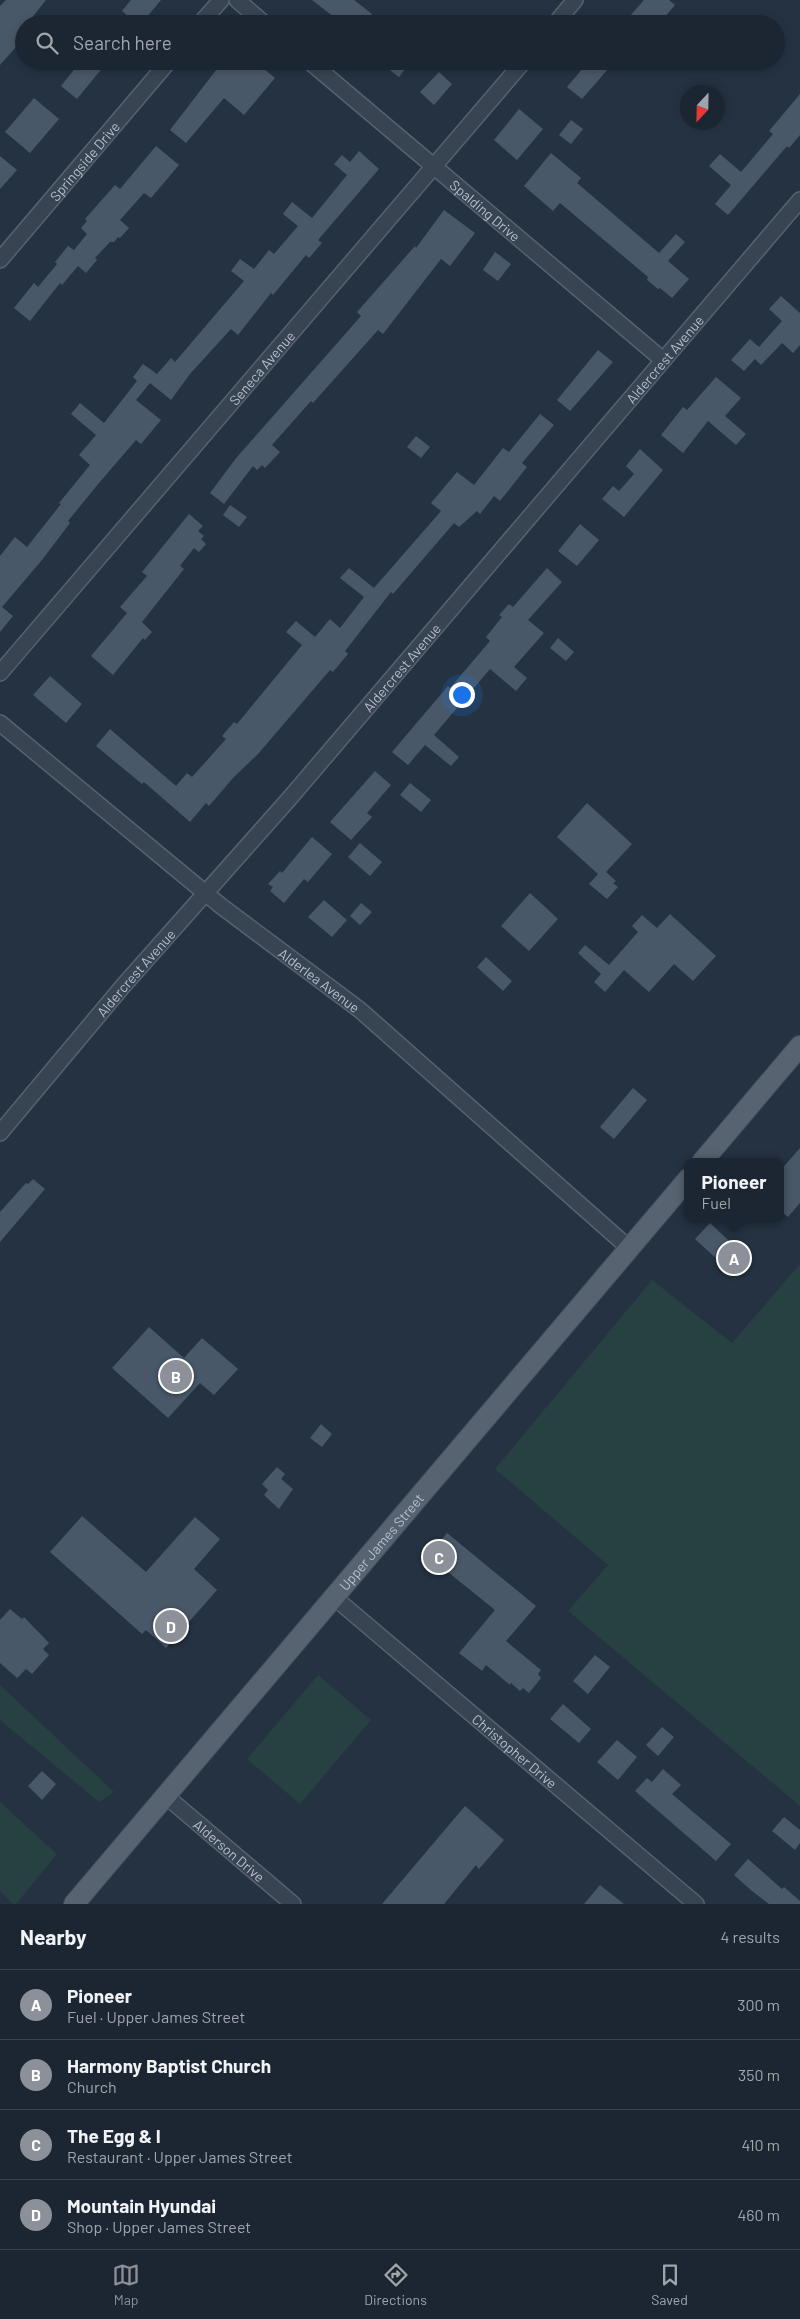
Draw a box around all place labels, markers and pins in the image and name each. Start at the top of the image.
pin: A [718,1239,750,1277]
pin: B [160,1357,192,1395]
pin: C [423,1538,455,1576]
pin: D [155,1607,187,1645]

